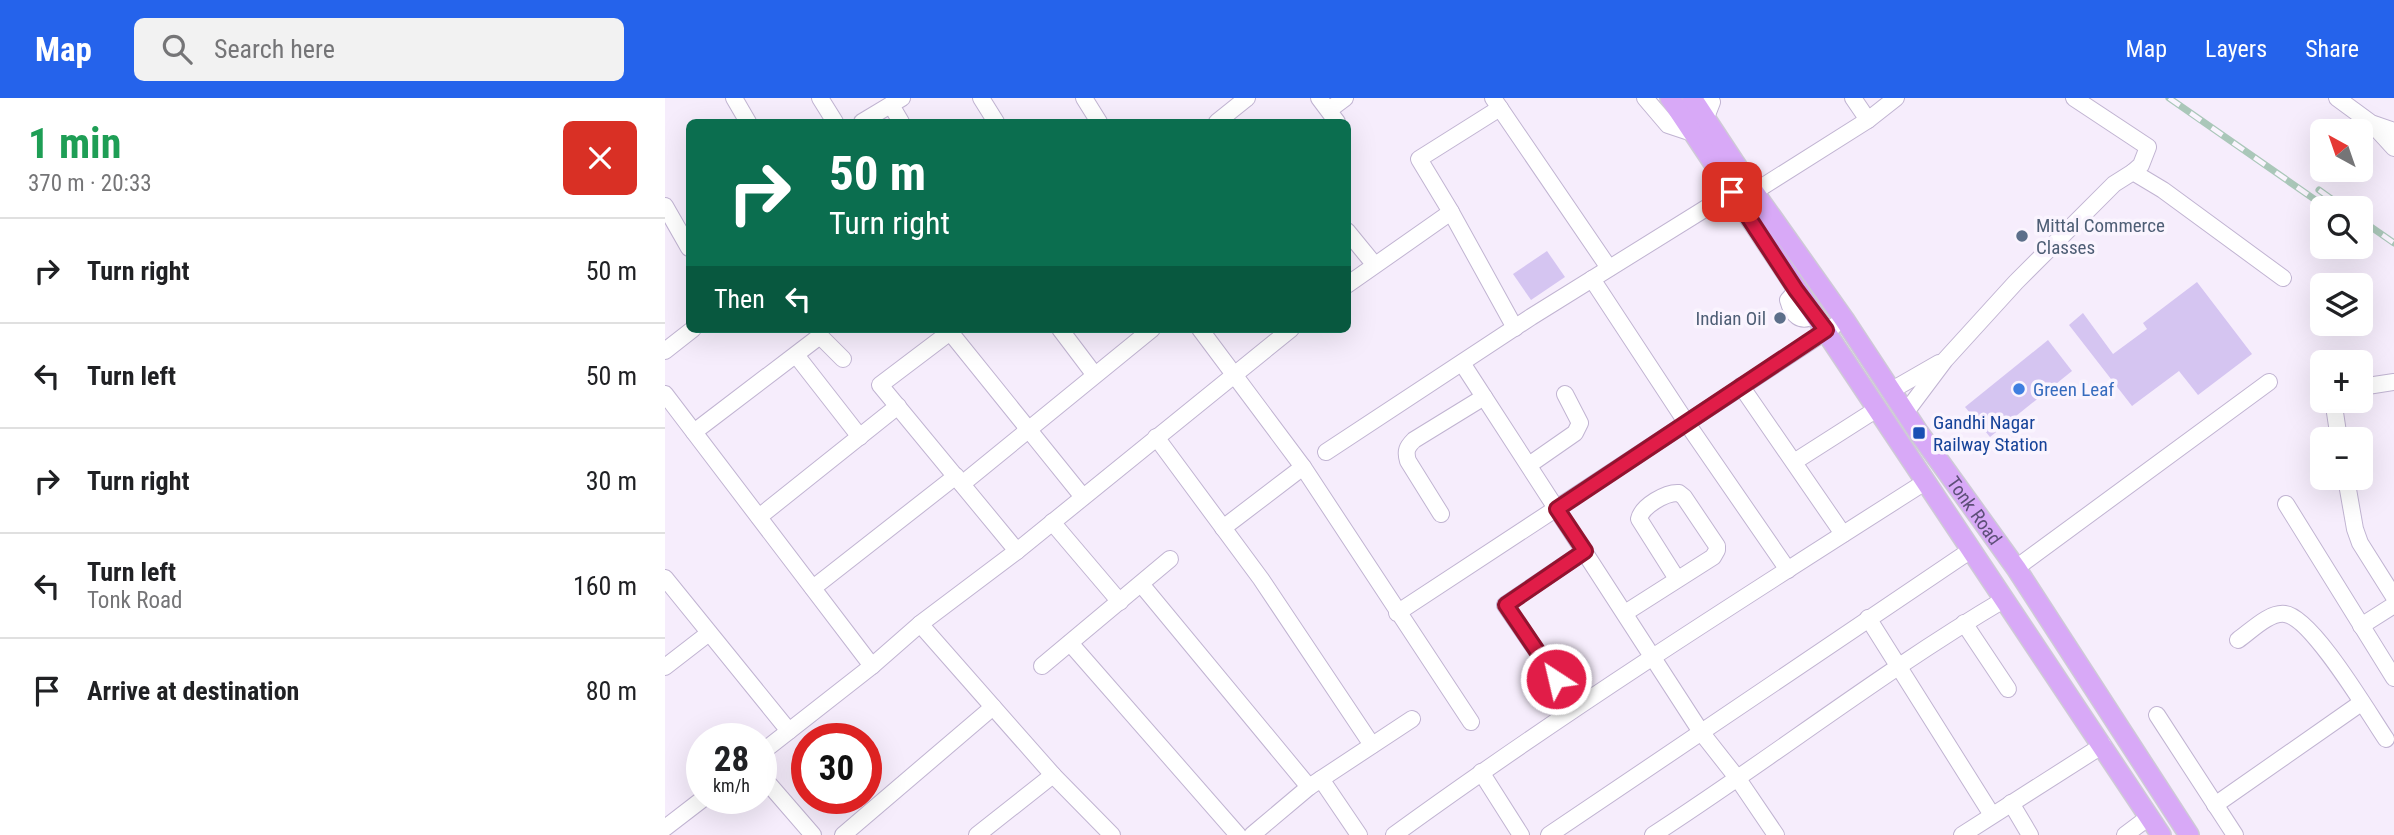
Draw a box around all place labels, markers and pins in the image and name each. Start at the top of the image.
pin [1702,162,1762,222]
place label: Mittal Commerce Classes [2036,214,2165,259]
marker: Mittal Commerce Classes [2014,228,2030,244]
place label: Indian Oil [1695,307,1766,330]
marker: Indian Oil [1772,310,1788,326]
place label: Green Leaf [2033,378,2114,401]
marker: Green Leaf [2011,381,2027,397]
place label: Gandhi Nagar Railway Station [1933,411,2048,456]
marker: Gandhi Nagar Railway Station [1911,425,1927,441]

